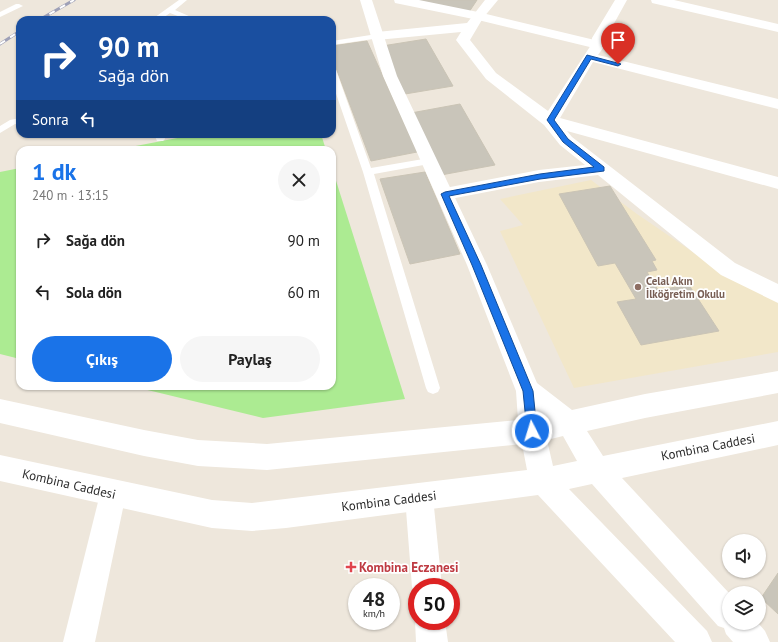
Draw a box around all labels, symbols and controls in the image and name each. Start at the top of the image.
pin [601,23,635,64]
text: 90 m [98,28,159,65]
icon: arrive [607,29,629,51]
icon: right [32,32,84,84]
text: Sağa dön [98,64,169,87]
icon: left [77,108,99,130]
text: Sonra [32,110,69,129]
text: 1 dk [32,156,76,187]
button: close [278,159,320,201]
text: 240 m · 13:15 [32,187,109,204]
icon: right [32,229,54,251]
text: Sağa dön [66,231,125,250]
text: 90 m [287,231,320,250]
place label: Celal Akın İlköğretim Okulu [646,274,725,301]
icon: left [32,281,54,303]
marker: Celal Akın İlköğretim Okulu [633,282,643,292]
text: Sola dön [66,283,122,302]
text: 60 m [287,283,320,302]
button: Çıkış [32,336,172,382]
button: Paylaş [180,336,320,382]
position arrow [511,410,553,452]
street label: Kombina Caddesi [659,430,757,464]
street label: Kombina Caddesi [21,465,117,503]
street label: Kombina Caddesi [341,487,437,515]
map controls [722,534,766,630]
button: sound [722,534,766,578]
place label: Kombina Eczanesi [359,559,459,576]
marker: Kombina Eczanesi [346,562,356,572]
speed limit sign: 50 [408,578,460,630]
text: 48 [363,586,385,612]
button: layers [722,586,766,630]
text: km/h [363,607,385,620]

